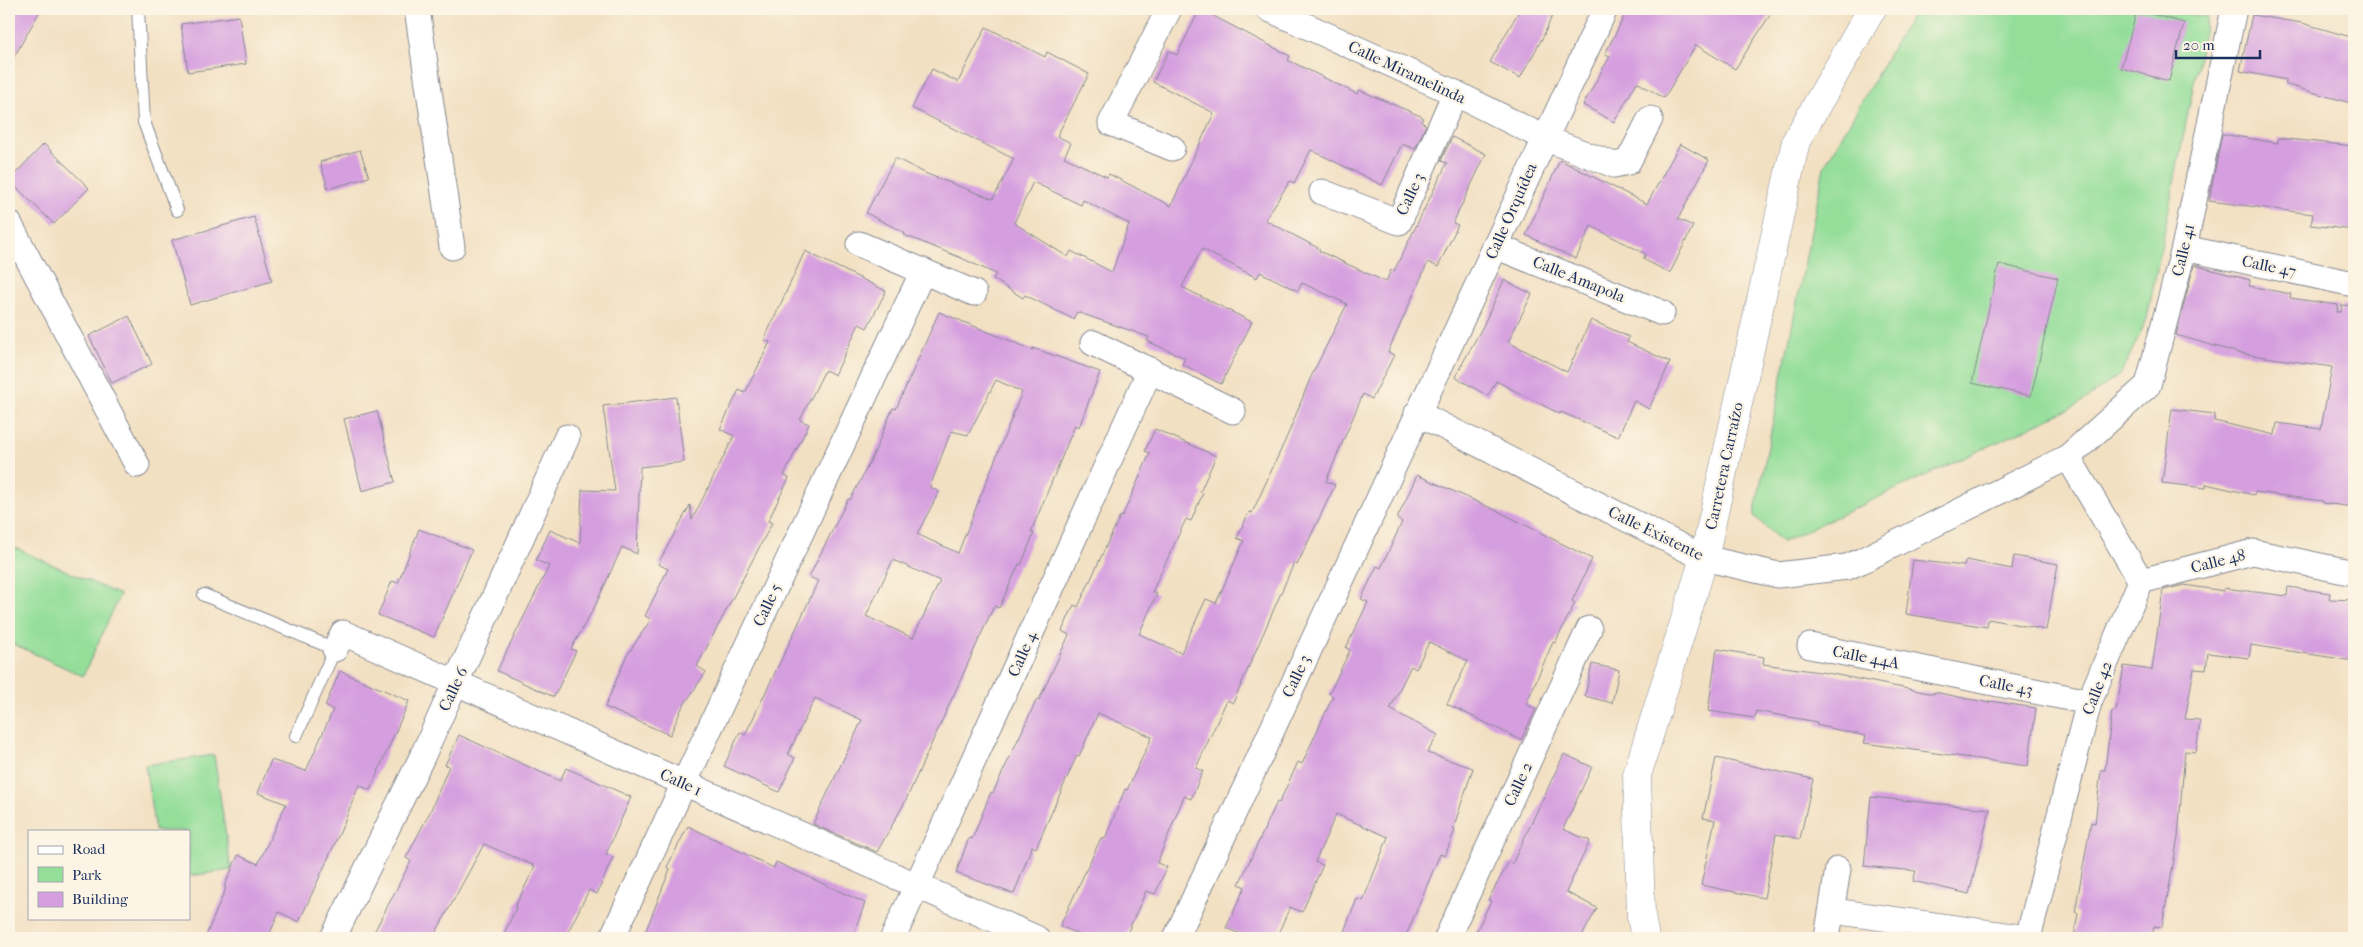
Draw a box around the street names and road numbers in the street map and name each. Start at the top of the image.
street label: Calle Miramelinda [1345,36,1469,108]
street label: Calle Orquídea [1481,159,1541,262]
street label: Calle 3 [1392,170,1428,218]
street label: Calle 41 [2168,222,2198,278]
street label: Calle 47 [2240,251,2298,281]
street label: Calle Amapola [1530,252,1628,306]
street label: Carretera Carraízo [1701,400,1747,532]
street label: Calle Existente [1605,502,1707,564]
street label: Calle 48 [2189,545,2247,577]
street label: Calle 5 [749,580,785,629]
street label: Calle 4 [1004,628,1041,680]
street label: Calle 44A [1831,641,1902,673]
street label: Calle 3 [1278,652,1314,700]
street label: Calle 42 [2078,658,2116,718]
street label: Calle 6 [434,663,472,714]
street label: Calle 43 [1978,670,2034,700]
street label: Calle 2 [1500,759,1536,809]
street label: Calle 1 [657,764,705,800]

